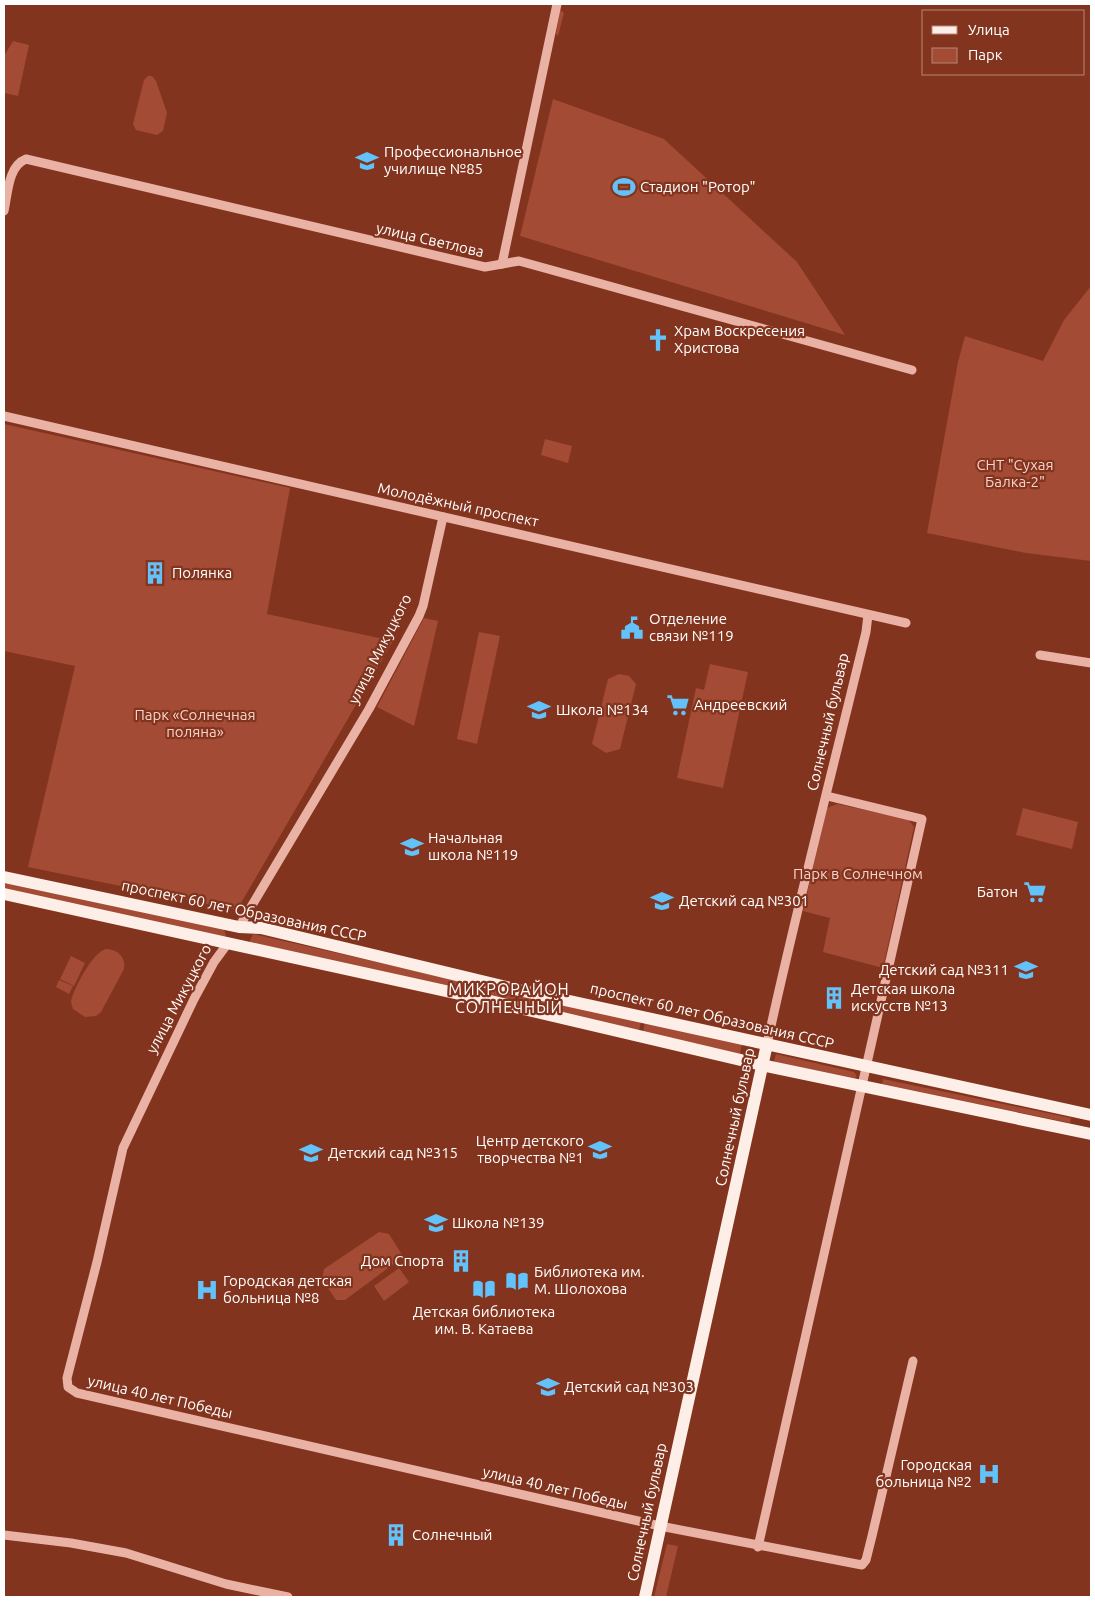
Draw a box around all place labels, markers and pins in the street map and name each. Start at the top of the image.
place label: Профессиональное училище №85 [384,143,522,177]
school or university icon: Профессиональное училище №85 [354,148,380,174]
sports icon: Стадион "Ротор" [611,174,637,200]
place label: Стадион "Ротор" [640,178,755,195]
place label: Храм Воскресения Христова [674,322,805,356]
church icon: Храм Воскресения Христова [645,327,671,353]
building icon: Полянка [142,560,168,586]
place label: Полянка [172,564,232,581]
place label: Отделение связи №119 [649,610,734,644]
public building icon: Отделение связи №119 [619,615,645,641]
supermarket icon: Андреевский [665,692,691,718]
place label: Андреевский [694,696,787,713]
school or university icon: Школа №134 [526,697,552,723]
place label: Школа №134 [556,701,649,718]
place label: Начальная школа №119 [428,829,518,863]
school or university icon: Начальная школа №119 [399,834,425,860]
supermarket icon: Батон [1022,879,1048,905]
place label: Батон [977,883,1018,900]
school or university icon: Детский сад №301 [649,888,675,914]
place label: Детский сад №301 [679,892,809,909]
school or university icon: Детский сад №311 [1013,957,1039,983]
place label: Детский сад №311 [879,961,1009,978]
place label: Детская школа искусств №13 [851,980,955,1014]
building icon: Детская школа искусств №13 [821,985,847,1011]
place label: Центр детского творчества №1 [476,1132,584,1166]
school or university icon: Центр детского творчества №1 [587,1137,613,1163]
school or university icon: Детский сад №315 [298,1140,324,1166]
place label: Детский сад №315 [328,1144,458,1161]
school or university icon: Школа №139 [423,1210,449,1236]
place label: Школа №139 [452,1214,545,1231]
building icon: Дом Спорта [448,1248,474,1274]
place label: Дом Спорта [361,1252,444,1269]
place label: Библиотека им. М. Шолохова [534,1263,645,1297]
library icon: Библиотека им. М. Шолохова [504,1268,530,1294]
place label: Городская детская больница №8 [223,1272,352,1306]
library icon: Детская библиотека им. В. Катаева [471,1276,497,1302]
hospital icon: Городская детская больница №8 [194,1277,220,1303]
place label: Детская библиотека им. В. Катаева [413,1303,555,1337]
school or university icon: Детский сад №303 [535,1374,561,1400]
place label: Детский сад №303 [564,1378,694,1395]
place label: Городская больница №2 [875,1456,972,1490]
hospital icon: Городская больница №2 [976,1461,1002,1487]
building icon: Солнечный [383,1522,409,1548]
place label: Солнечный [412,1526,492,1543]

